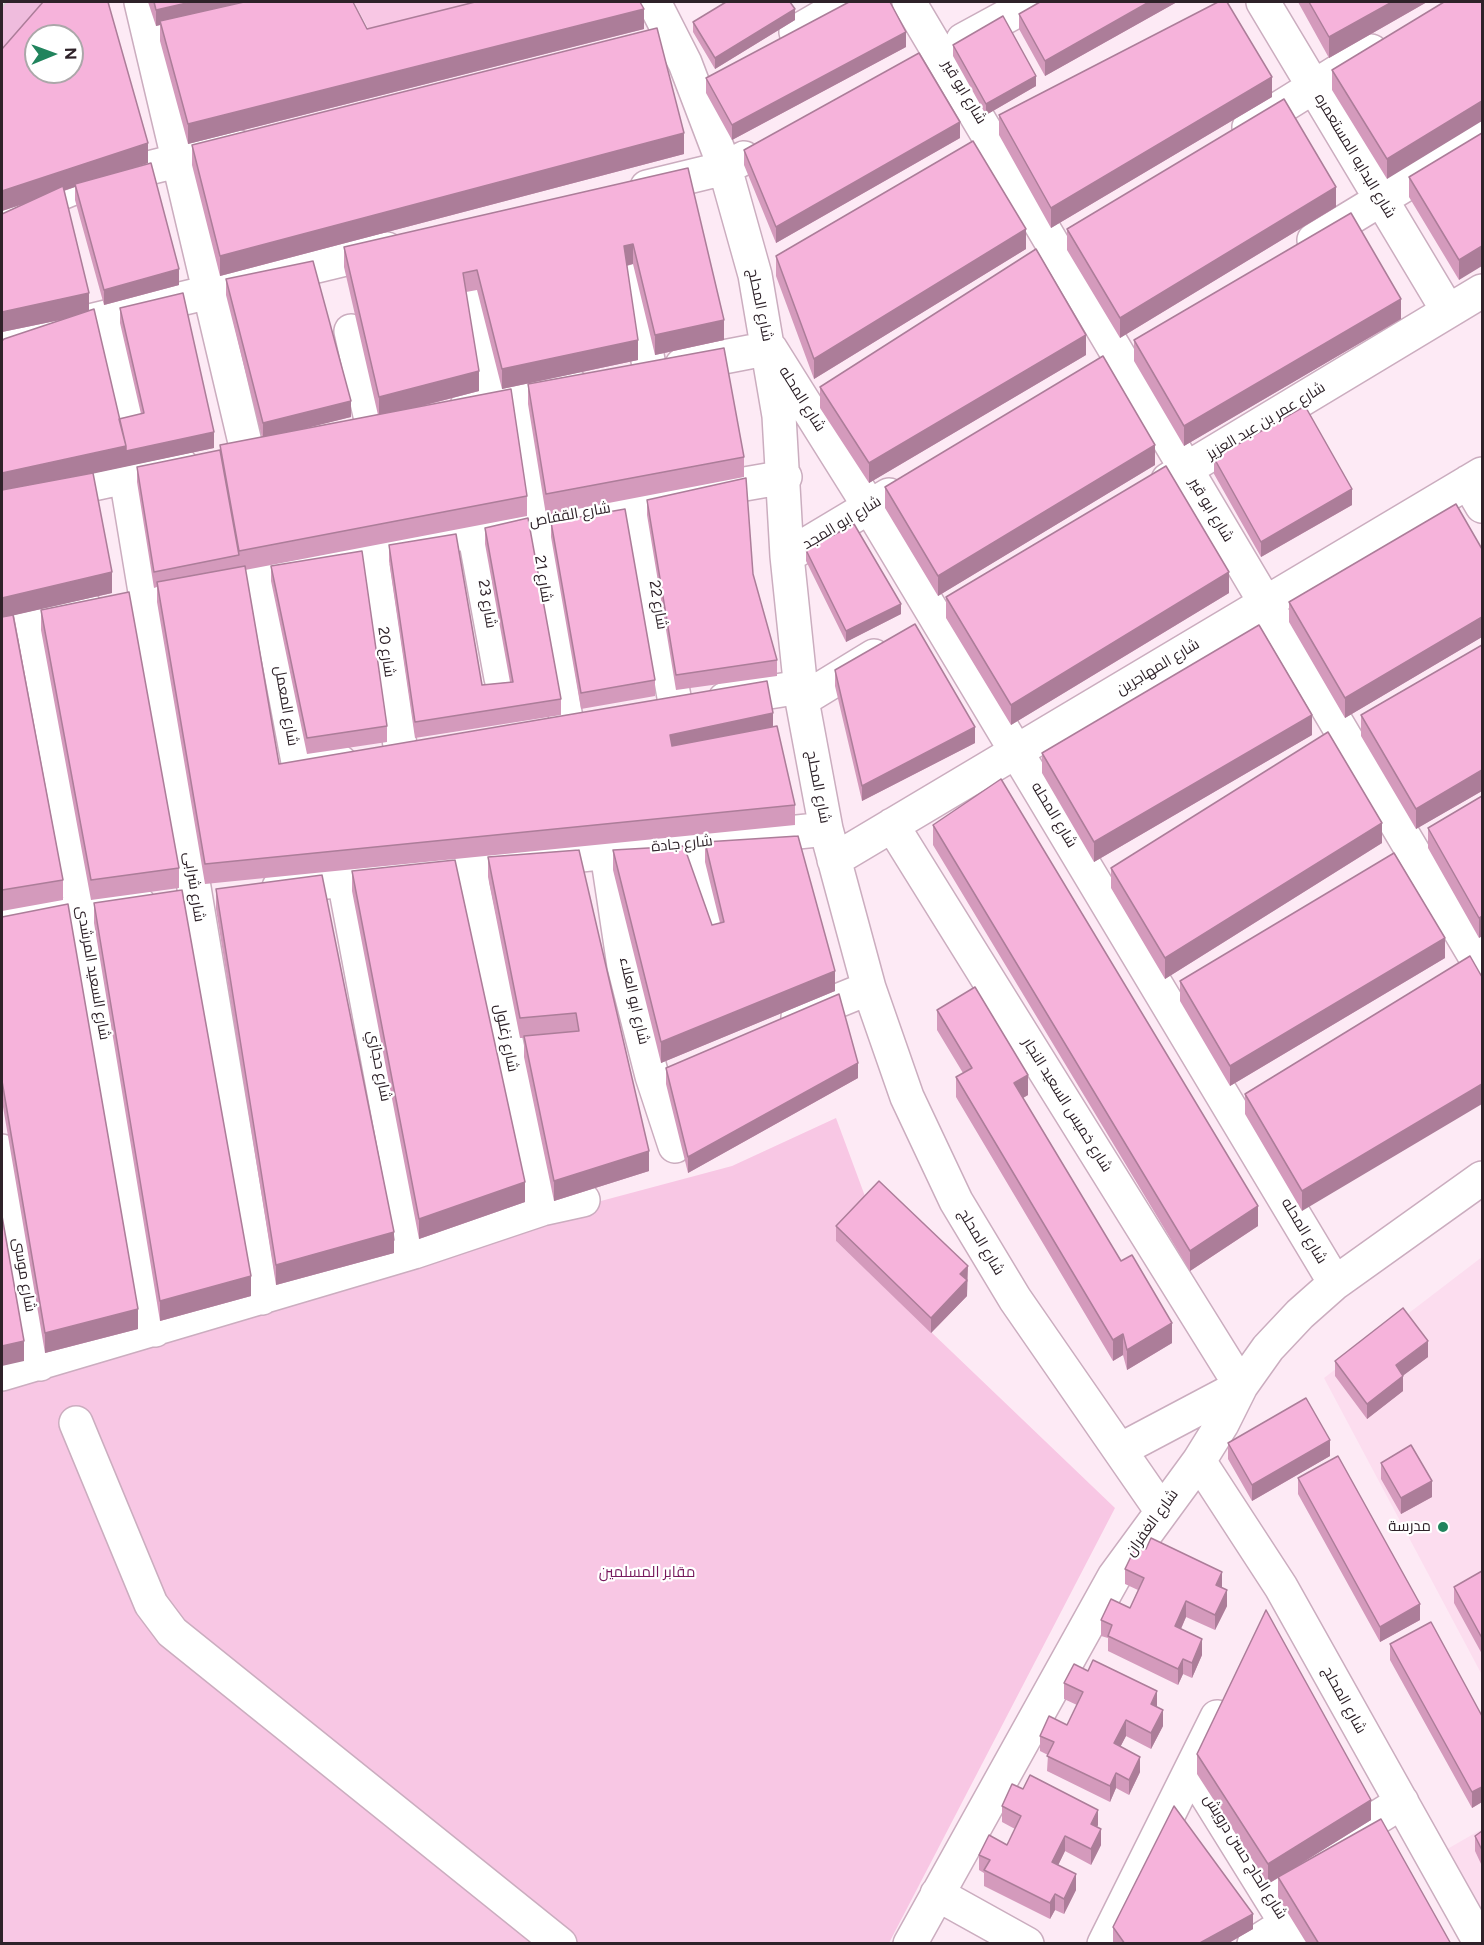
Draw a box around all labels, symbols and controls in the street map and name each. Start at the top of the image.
north arrow [24,24,84,84]
text: N [61,47,80,60]
street label: شارع ابو قير [938,57,990,127]
street label: شارع البدايه المستعمره [1311,90,1399,222]
street label: شارع المحلج [743,267,777,343]
street label: شارع المحله [775,363,829,435]
street label: شارع عمر بن عبد العزيز [1203,378,1329,464]
street label: شارع ابو قير [1185,475,1237,545]
street label: شارع ابو المجد [799,492,885,554]
street label: شارع القفاص [528,499,612,531]
street label: شارع 21 [530,554,556,604]
street label: شارع 23 [474,578,500,630]
street label: شارع 22 [645,579,671,631]
street label: شارع 20 [374,626,398,678]
street label: شارع المهاجرين [1113,635,1203,699]
street label: شارع المعمل [270,664,302,748]
street label: شارع المحلج [802,749,834,825]
street label: شارع المحله [1027,779,1081,851]
street label: شارع جادة [650,832,714,856]
street label: شارع شرابى [180,851,208,923]
street label: شارع السعيد المرشدى [72,904,114,1042]
street label: شارع ابو العلاء [615,956,653,1046]
street label: شارع زغلول [490,1002,522,1074]
street label: شارع حجازي [363,1029,395,1103]
street label: شارع خميس السعيد النجار [1018,1035,1116,1175]
street label: شارع المحله [1277,1195,1331,1267]
street label: شارع المحلج [954,1206,1008,1278]
street label: شارع موسى [9,1236,39,1314]
street label: شارع الغفران [1122,1486,1182,1560]
place label: مدرسة [1388,1518,1431,1536]
marker: مدرسة [1436,1520,1450,1534]
park label: مقابر المسلمين [599,1564,695,1582]
street label: شارع المحلج [1318,1663,1370,1737]
street label: شارع الحاج حسن درويش [1199,1791,1291,1923]

